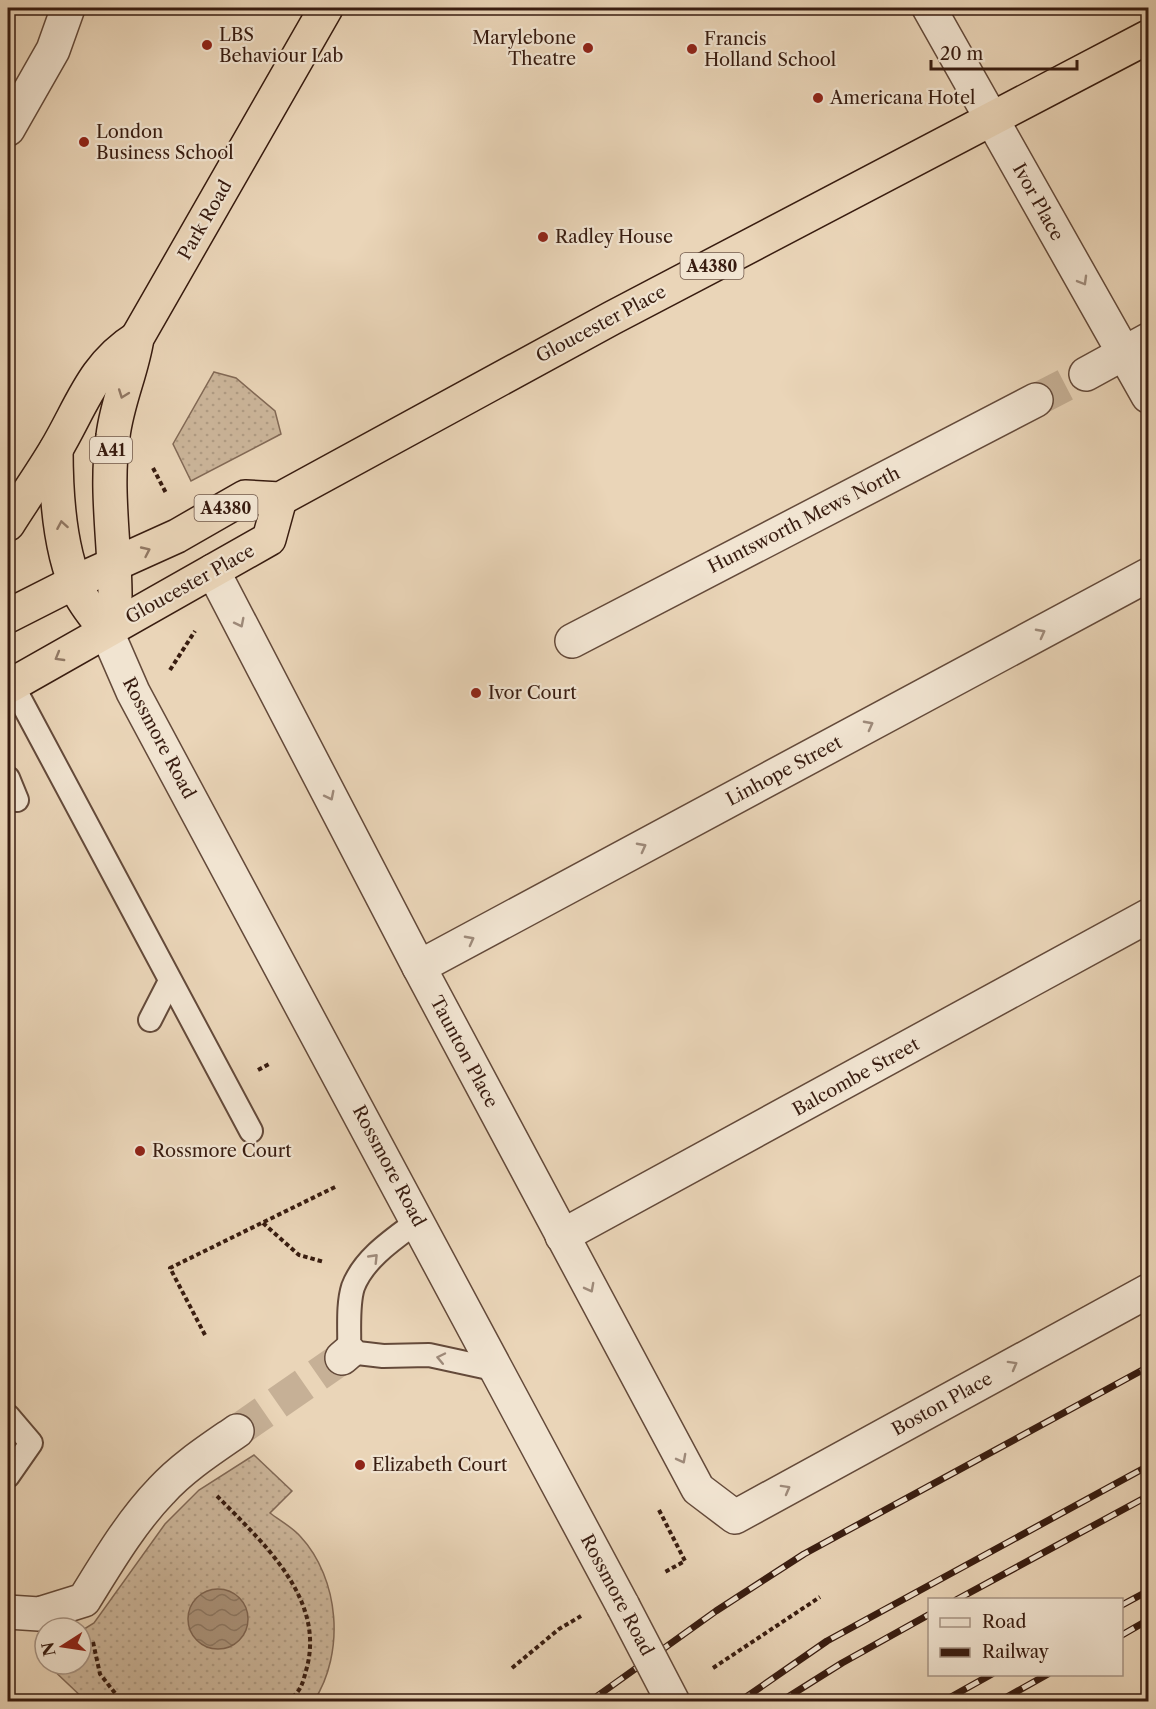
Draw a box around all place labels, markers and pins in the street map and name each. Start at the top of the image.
place label: LBS Behaviour Lab [219,24,344,67]
place label: Marylebone Theatre [472,27,576,70]
place label: Francis Holland School [704,28,836,71]
marker: LBS Behaviour Lab [200,38,214,52]
marker: Marylebone Theatre [581,41,595,55]
marker: Francis Holland School [685,42,699,56]
place label: Americana Hotel [829,87,975,109]
marker: Americana Hotel [811,91,825,105]
place label: London Business School [96,121,234,164]
marker: London Business School [77,135,91,149]
place label: Radley House [555,226,673,248]
marker: Radley House [536,230,550,244]
place label: Ivor Court [488,682,577,704]
marker: Ivor Court [469,686,483,700]
place label: Rossmore Court [152,1140,292,1162]
marker: Rossmore Court [133,1144,147,1158]
place label: Elizabeth Court [372,1454,508,1476]
marker: Elizabeth Court [353,1458,367,1472]

